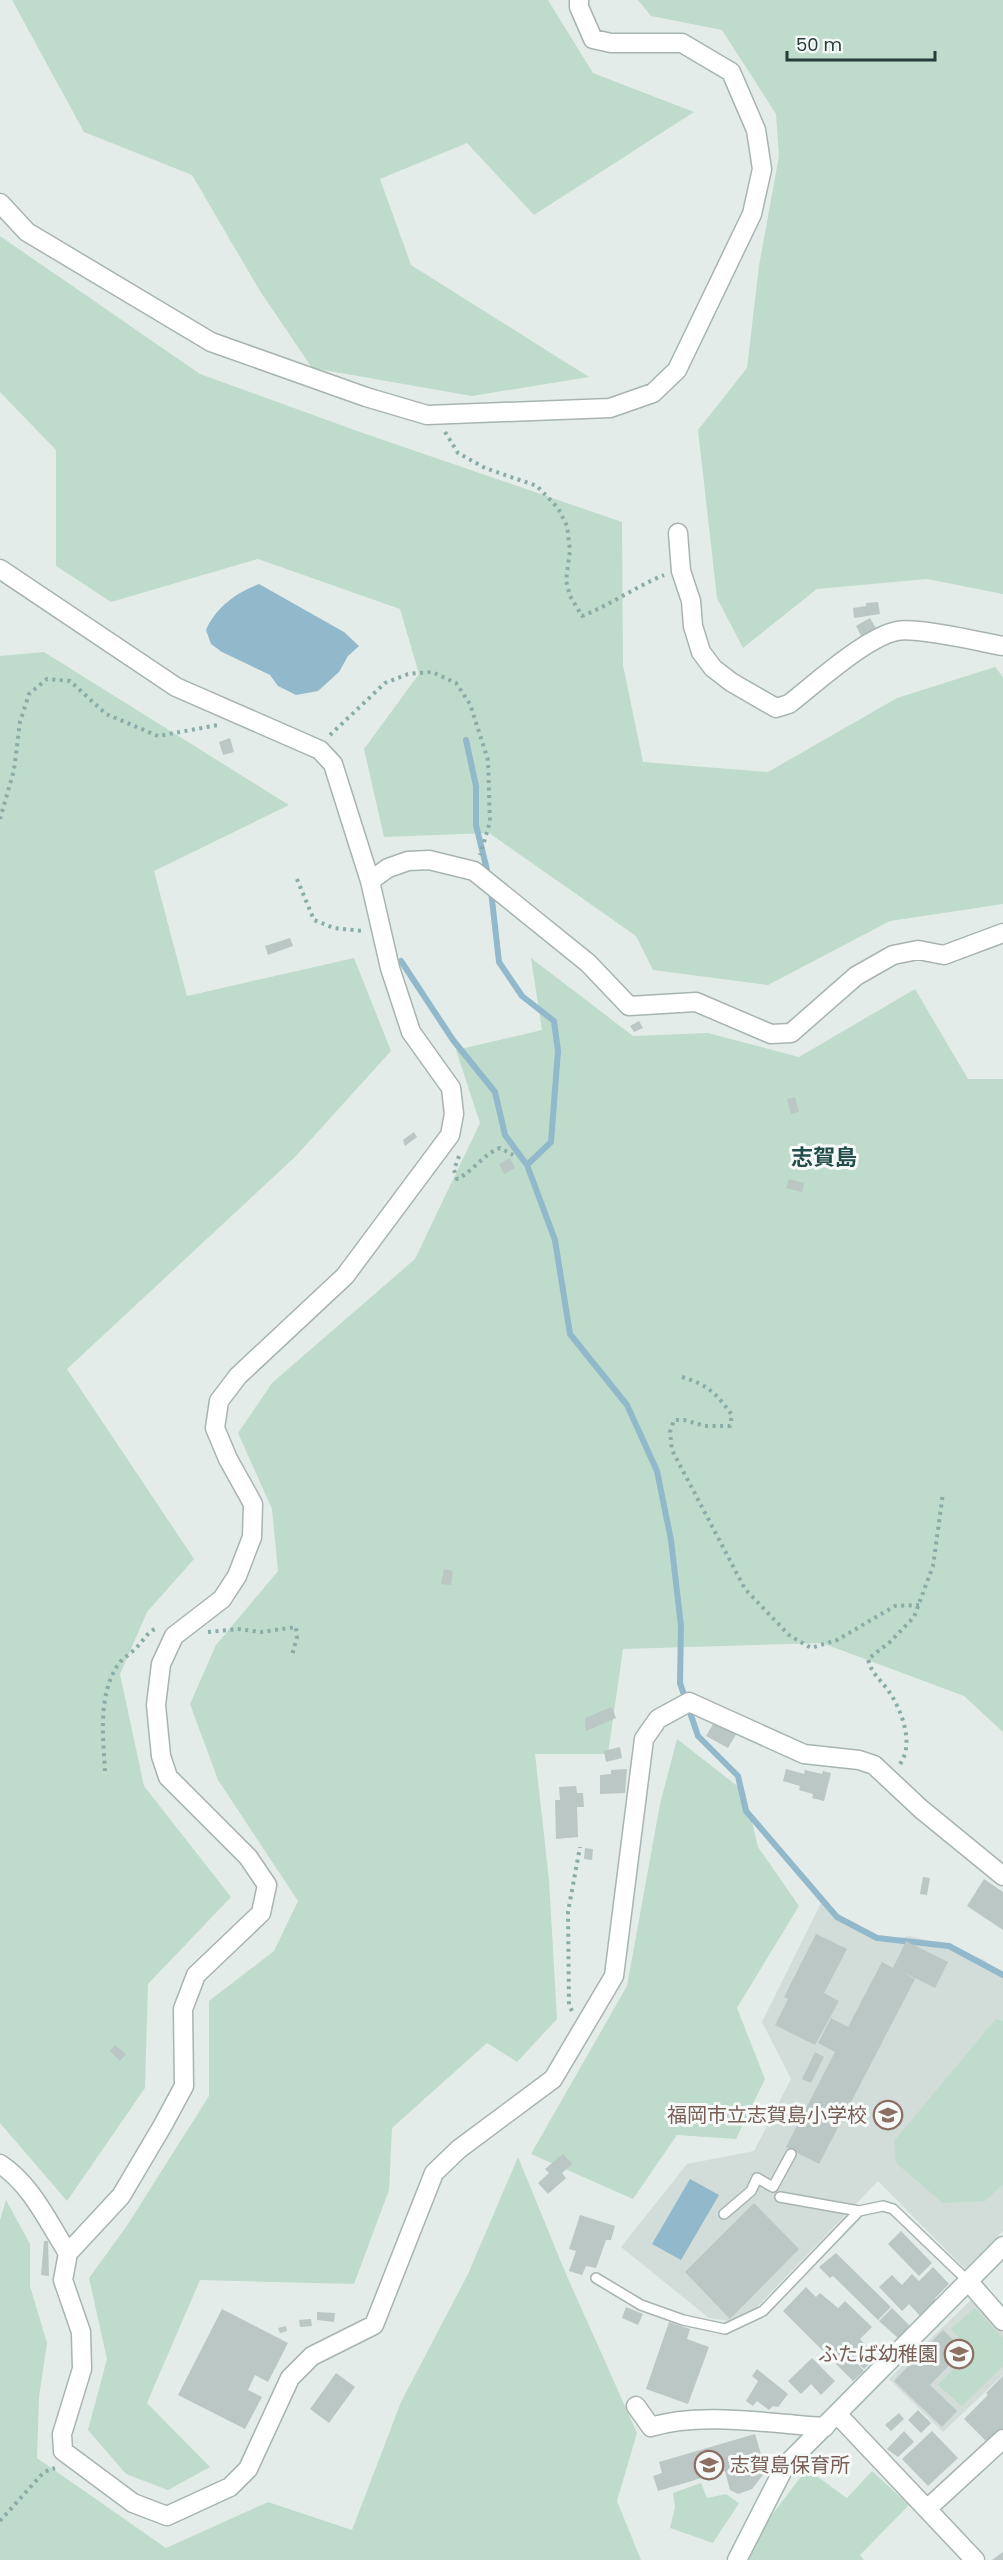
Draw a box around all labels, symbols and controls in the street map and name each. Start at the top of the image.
scale bar [787,24,936,62]
text: 50 m [796,32,842,57]
district label: 志賀島 [791,1142,857,1173]
school or university icon: 福岡市立志賀島小学校 [872,2099,904,2131]
place label: 福岡市立志賀島小学校 [667,2101,867,2129]
school or university icon: ふたば幼稚園 [943,2338,975,2370]
place label: ふたば幼稚園 [818,2340,938,2368]
school or university icon: 志賀島保育所 [693,2449,725,2481]
place label: 志賀島保育所 [730,2451,850,2479]

